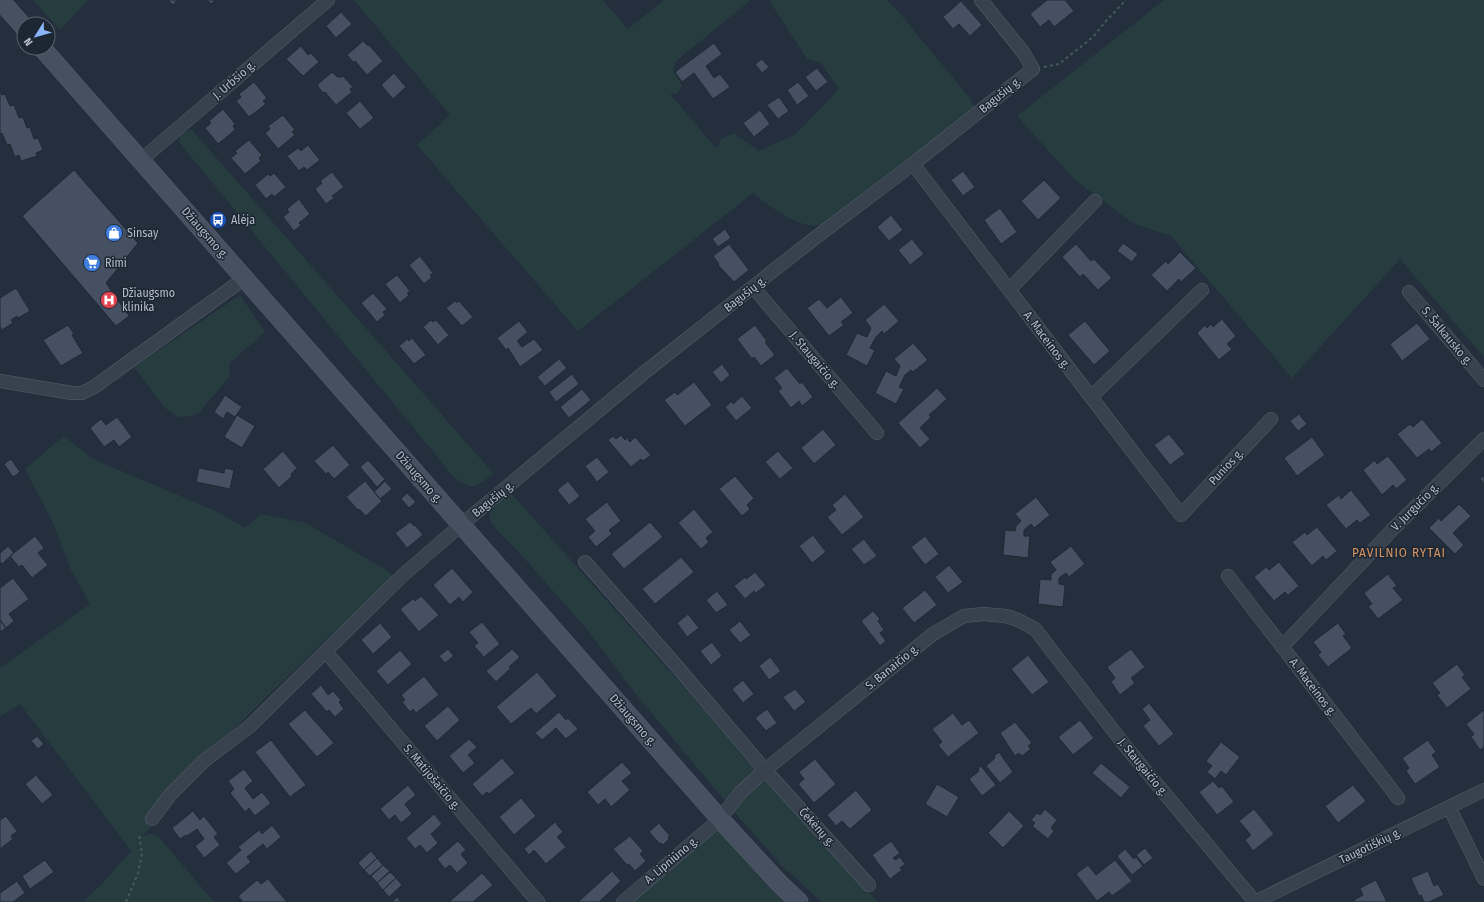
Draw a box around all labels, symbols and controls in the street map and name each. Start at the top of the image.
north arrow [16,16,56,56]
text: N [21,35,36,48]
street label: J. Urbšio g. [210,57,258,102]
street label: Bagušių g. [976,74,1024,116]
street label: Džiaugsmo g. [179,204,232,262]
bus stop icon: Alėja [208,210,228,230]
place label: Alėja [231,213,255,227]
shop icon: Sinsay [104,223,124,243]
place label: Sinsay [127,226,159,240]
supermarket icon: Rimi [82,253,102,273]
place label: Rimi [105,256,127,270]
street label: Bagušių g. [721,273,769,315]
place label: Džiaugsmo klinika [122,286,175,314]
hospital icon: Džiaugsmo klinika [99,290,119,310]
street label: S. Šalkausko g. [1419,303,1476,368]
street label: A. Maceinos g. [1021,308,1074,372]
street label: J. Staugaičio g. [787,329,843,392]
street label: Punios g. [1206,446,1246,488]
street label: Džiaugsmo g. [393,448,446,506]
street label: Bagušių g. [469,478,517,520]
street label: V. Jurgučio g. [1388,480,1442,534]
district label: PAVILNIO RYTAI [1352,545,1446,560]
street label: S. Banaičio g. [863,641,922,693]
street label: A. Maceinos g. [1287,655,1340,719]
street label: Džiaugsmo g. [607,691,660,749]
street label: J. Staugaičio g. [1115,735,1171,799]
street label: S. Matijošaičio g. [400,741,464,813]
street label: Čekėnų g. [796,804,839,849]
street label: Taugotiškių g. [1337,825,1404,867]
street label: A. Lipniūno g. [641,833,701,886]

